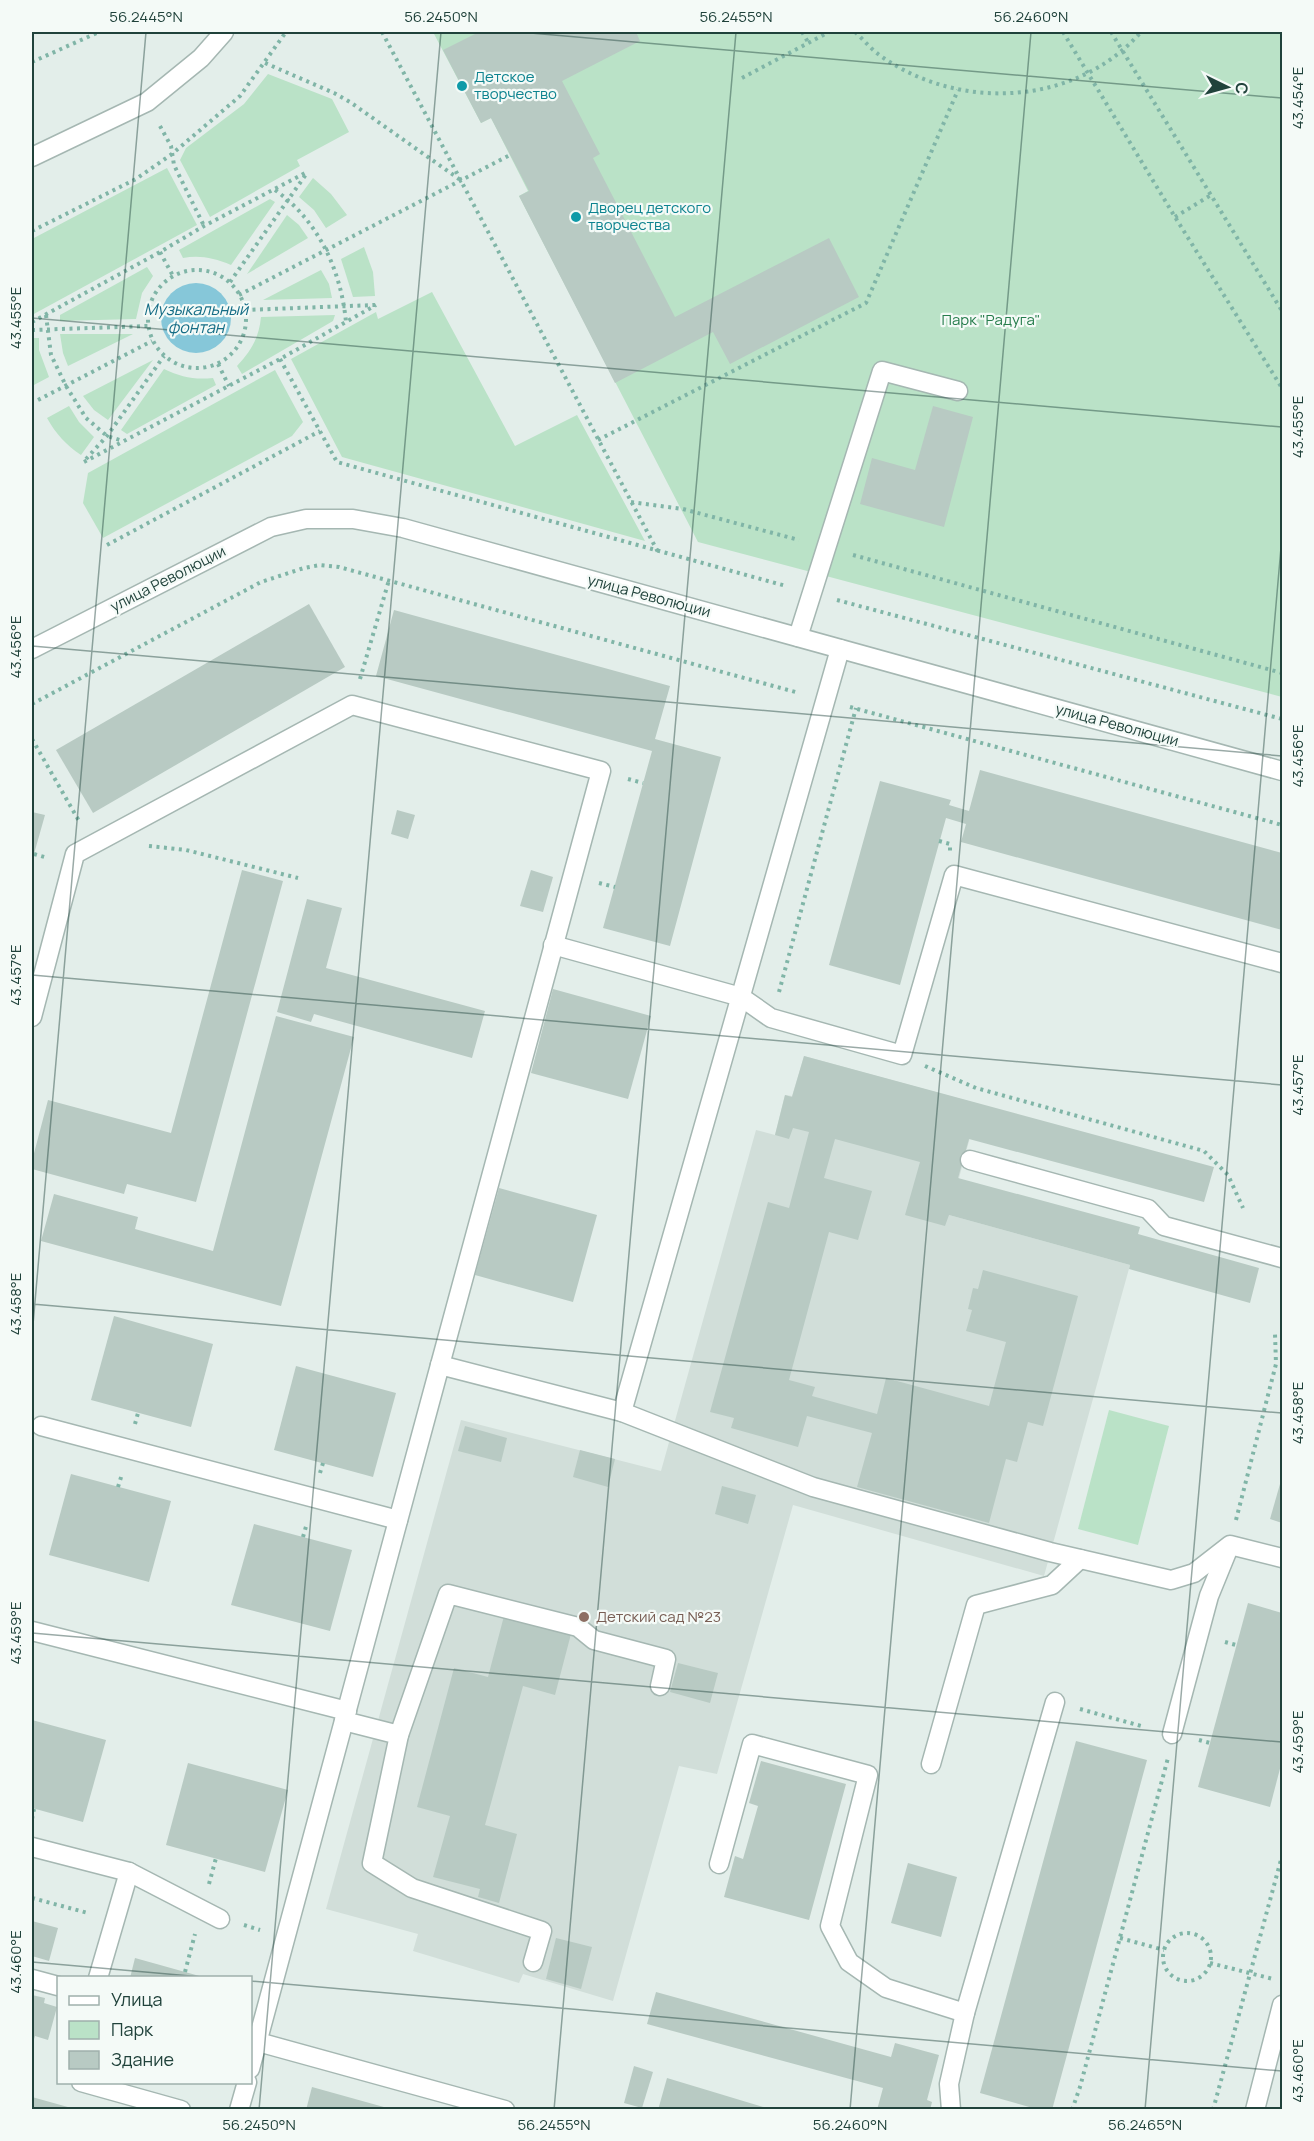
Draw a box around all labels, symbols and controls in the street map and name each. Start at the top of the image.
text: 56.2445°N [109,6,183,27]
text: 56.2450°N [404,6,478,27]
text: 56.2455°N [699,6,773,27]
text: 56.2460°N [994,6,1068,27]
north arrow [1197,57,1257,117]
place label: Детское творчество [474,66,557,104]
text: 43.454°E [1287,67,1308,129]
marker: Детское творчество [455,79,469,93]
text: С [1230,81,1253,95]
place label: Дворец детского творчества [588,197,711,235]
marker: Дворец детского творчества [569,210,583,224]
text: 43.455°E [5,287,26,349]
water label: Музыкальный фонтан [144,298,250,338]
park label: Парк "Радуга" [942,309,1040,330]
text: 43.455°E [1287,396,1308,458]
street label: улица Революции [106,540,229,617]
street label: улица Революции [585,569,713,622]
text: 43.456°E [5,615,26,679]
street label: улица Революции [1053,698,1181,751]
text: 43.456°E [1287,724,1308,788]
text: 43.457°E [5,944,26,1006]
text: 43.457°E [1287,1054,1308,1116]
text: 43.458°E [5,1273,26,1335]
text: 43.458°E [1287,1382,1308,1444]
text: 43.459°E [5,1601,26,1665]
place label: Детский сад №23 [596,1606,721,1627]
marker: Детский сад №23 [577,1610,591,1624]
text: 43.459°E [1287,1710,1308,1774]
text: 43.460°E [5,1930,26,1994]
legend [57,1976,252,2084]
text: Улица [111,1987,163,2011]
text: Парк [111,2017,154,2041]
text: 43.460°E [1287,2039,1308,2103]
text: Здание [111,2047,174,2071]
text: 56.2450°N [222,2114,296,2135]
text: 56.2455°N [517,2114,591,2135]
text: 56.2460°N [813,2114,887,2135]
text: 56.2465°N [1108,2114,1182,2135]

